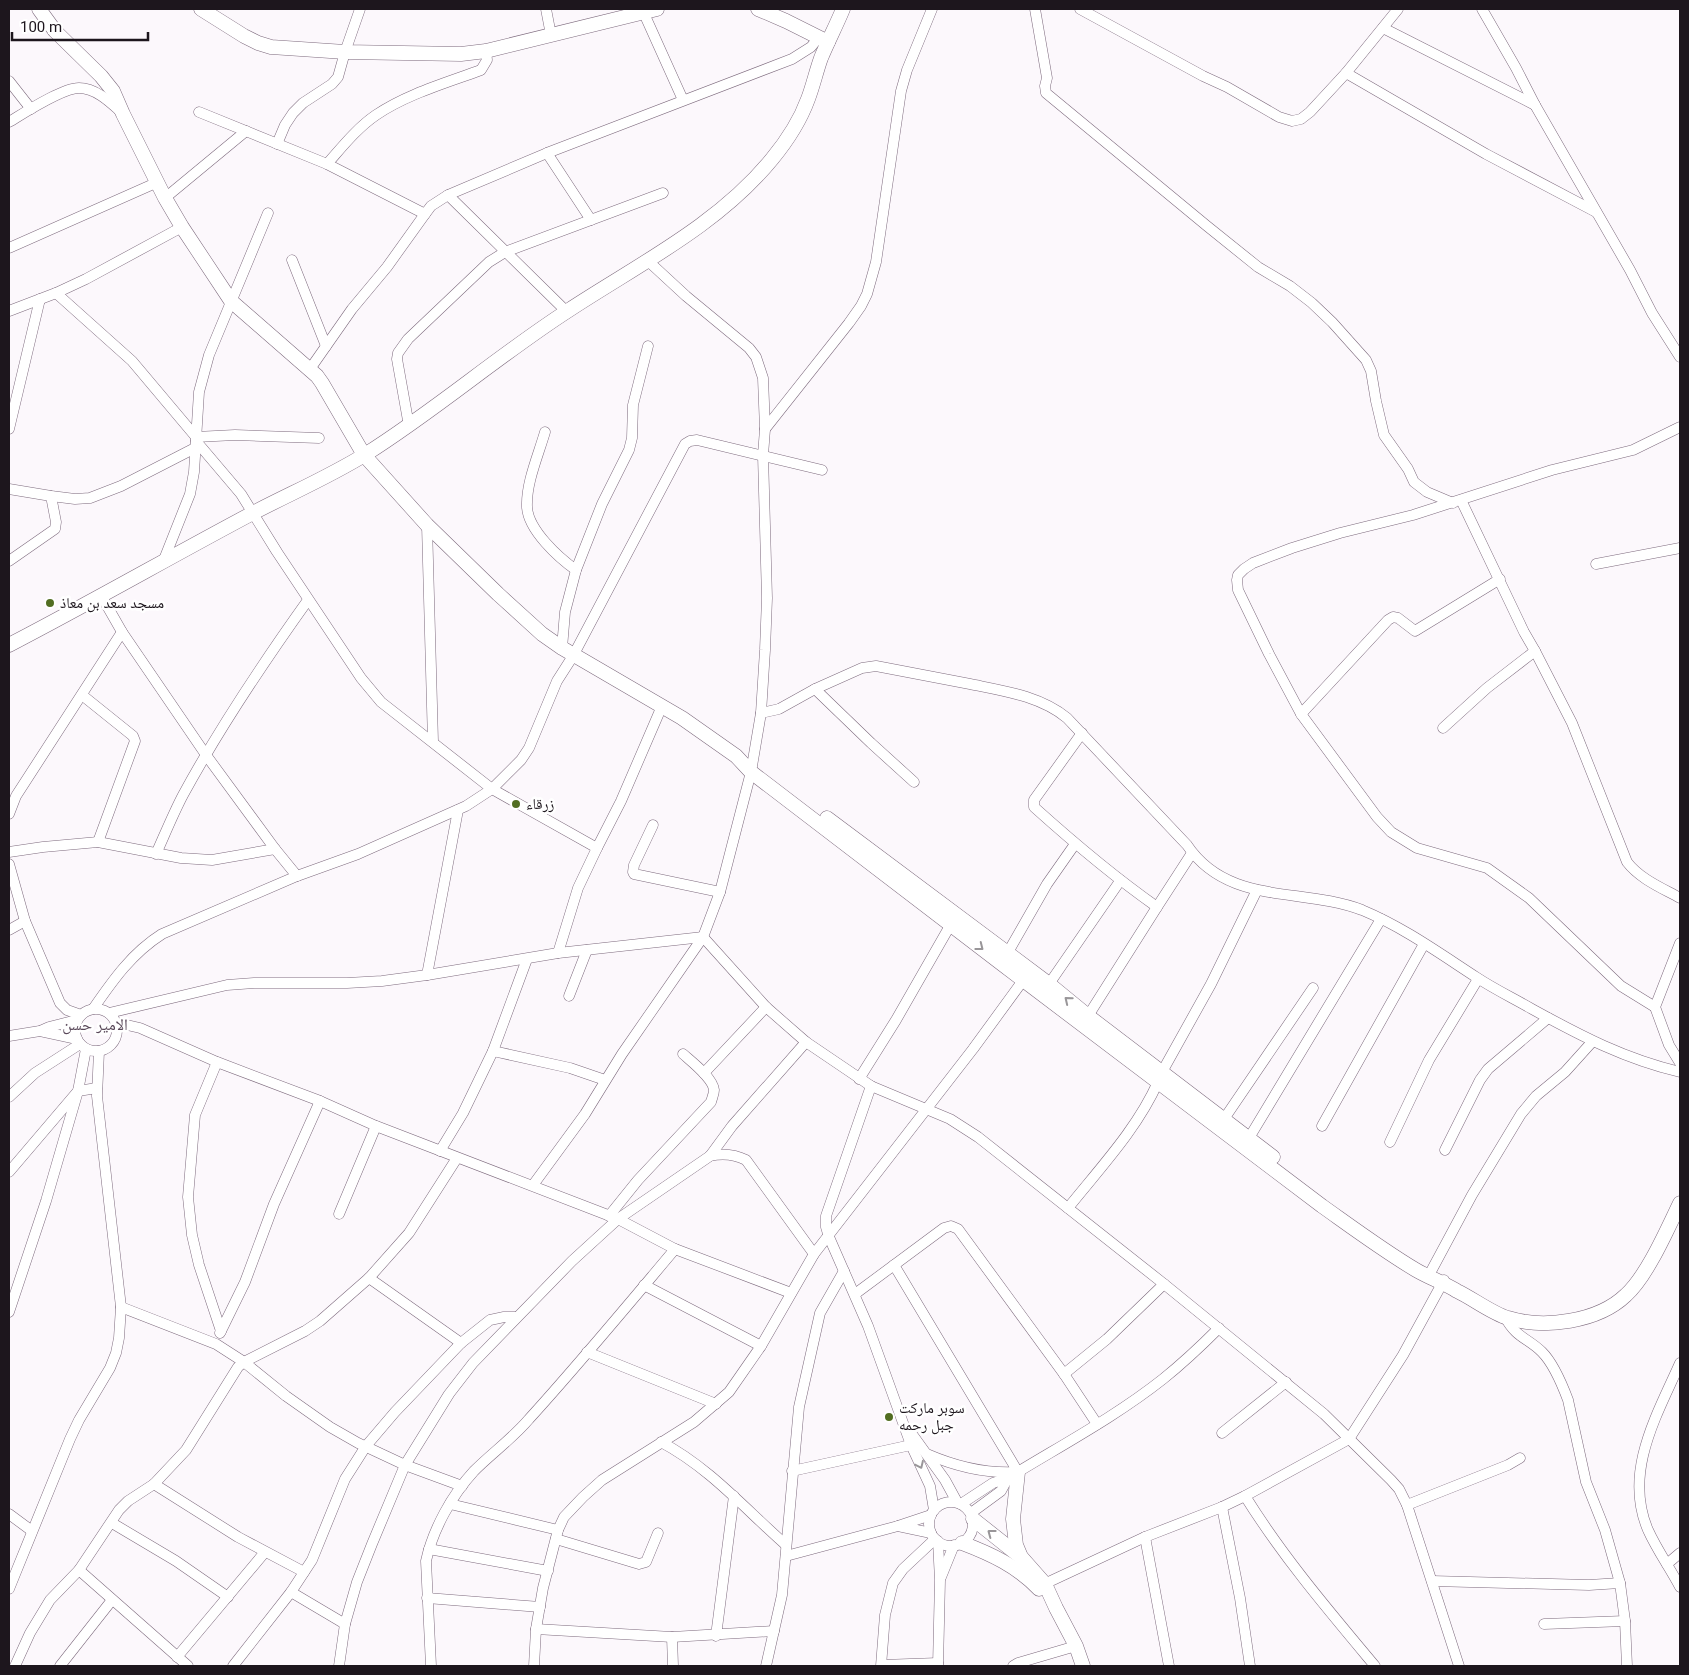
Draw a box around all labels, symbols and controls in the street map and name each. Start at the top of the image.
scale bar [12,10,149,42]
text: 100 m [20,18,62,36]
place label: مسجد سعد بن معاذ [60,594,164,613]
marker: مسجد سعد بن معاذ [44,597,56,609]
place label: زرقاء [526,795,554,813]
marker: زرقاء [510,798,522,810]
one-way arrow [975,942,984,951]
one-way arrow [1065,998,1074,1006]
district label: الامير حسن [62,1015,128,1035]
place label: سوبر ماركت جبل رحمه [899,1399,965,1435]
marker: سوبر ماركت جبل رحمه [883,1411,895,1423]
one-way arrow [914,1460,925,1469]
one-way arrow [987,1530,997,1539]

